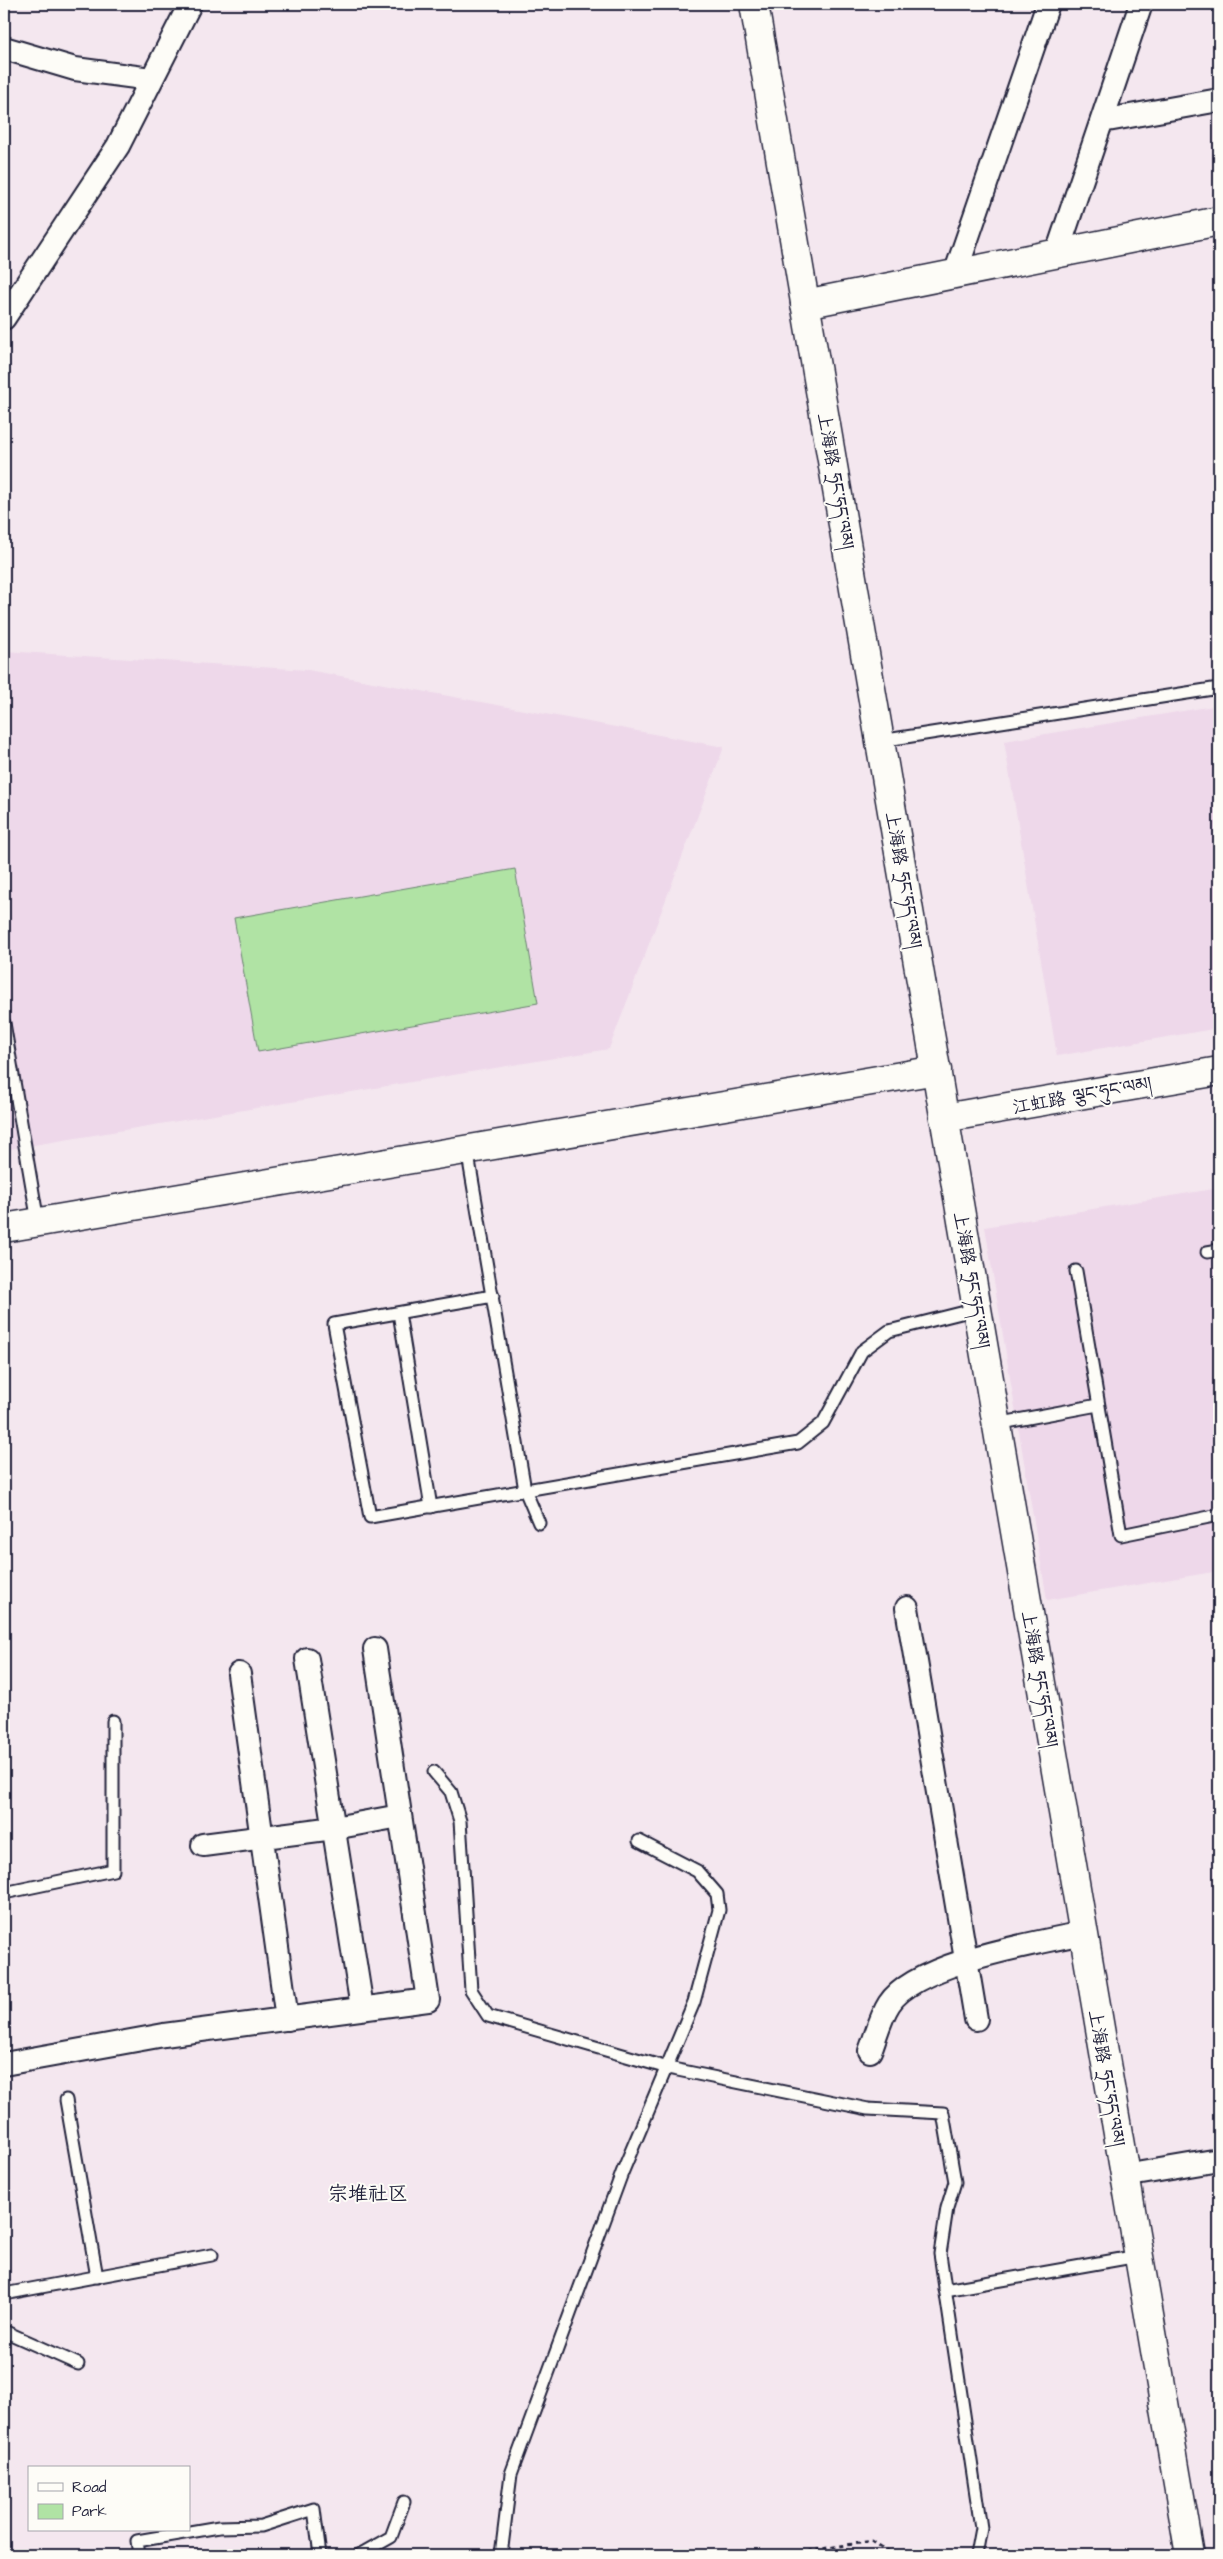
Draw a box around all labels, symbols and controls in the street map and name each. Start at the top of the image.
street label: 上海路 ཧྲང་ཧད་ལམ། [809,411,860,552]
street label: 上海路 ཧྲང་ཧད་ལམ། [877,810,928,951]
street label: 江虹路 ལྕང་ཧུང་ལམ། [1010,1071,1154,1122]
street label: 上海路 ཧྲང་ཧད་ལམ། [945,1210,996,1351]
street label: 上海路 ཧྲང་ཧད་ལམ། [1013,1609,1064,1750]
street label: 上海路 ཧྲང་ཧད་ལམ། [1080,2008,1131,2149]
district label: 宗堆社区 [328,2180,408,2208]
legend [28,2466,190,2532]
text: Road [72,2477,107,2498]
text: Park [72,2501,107,2522]

